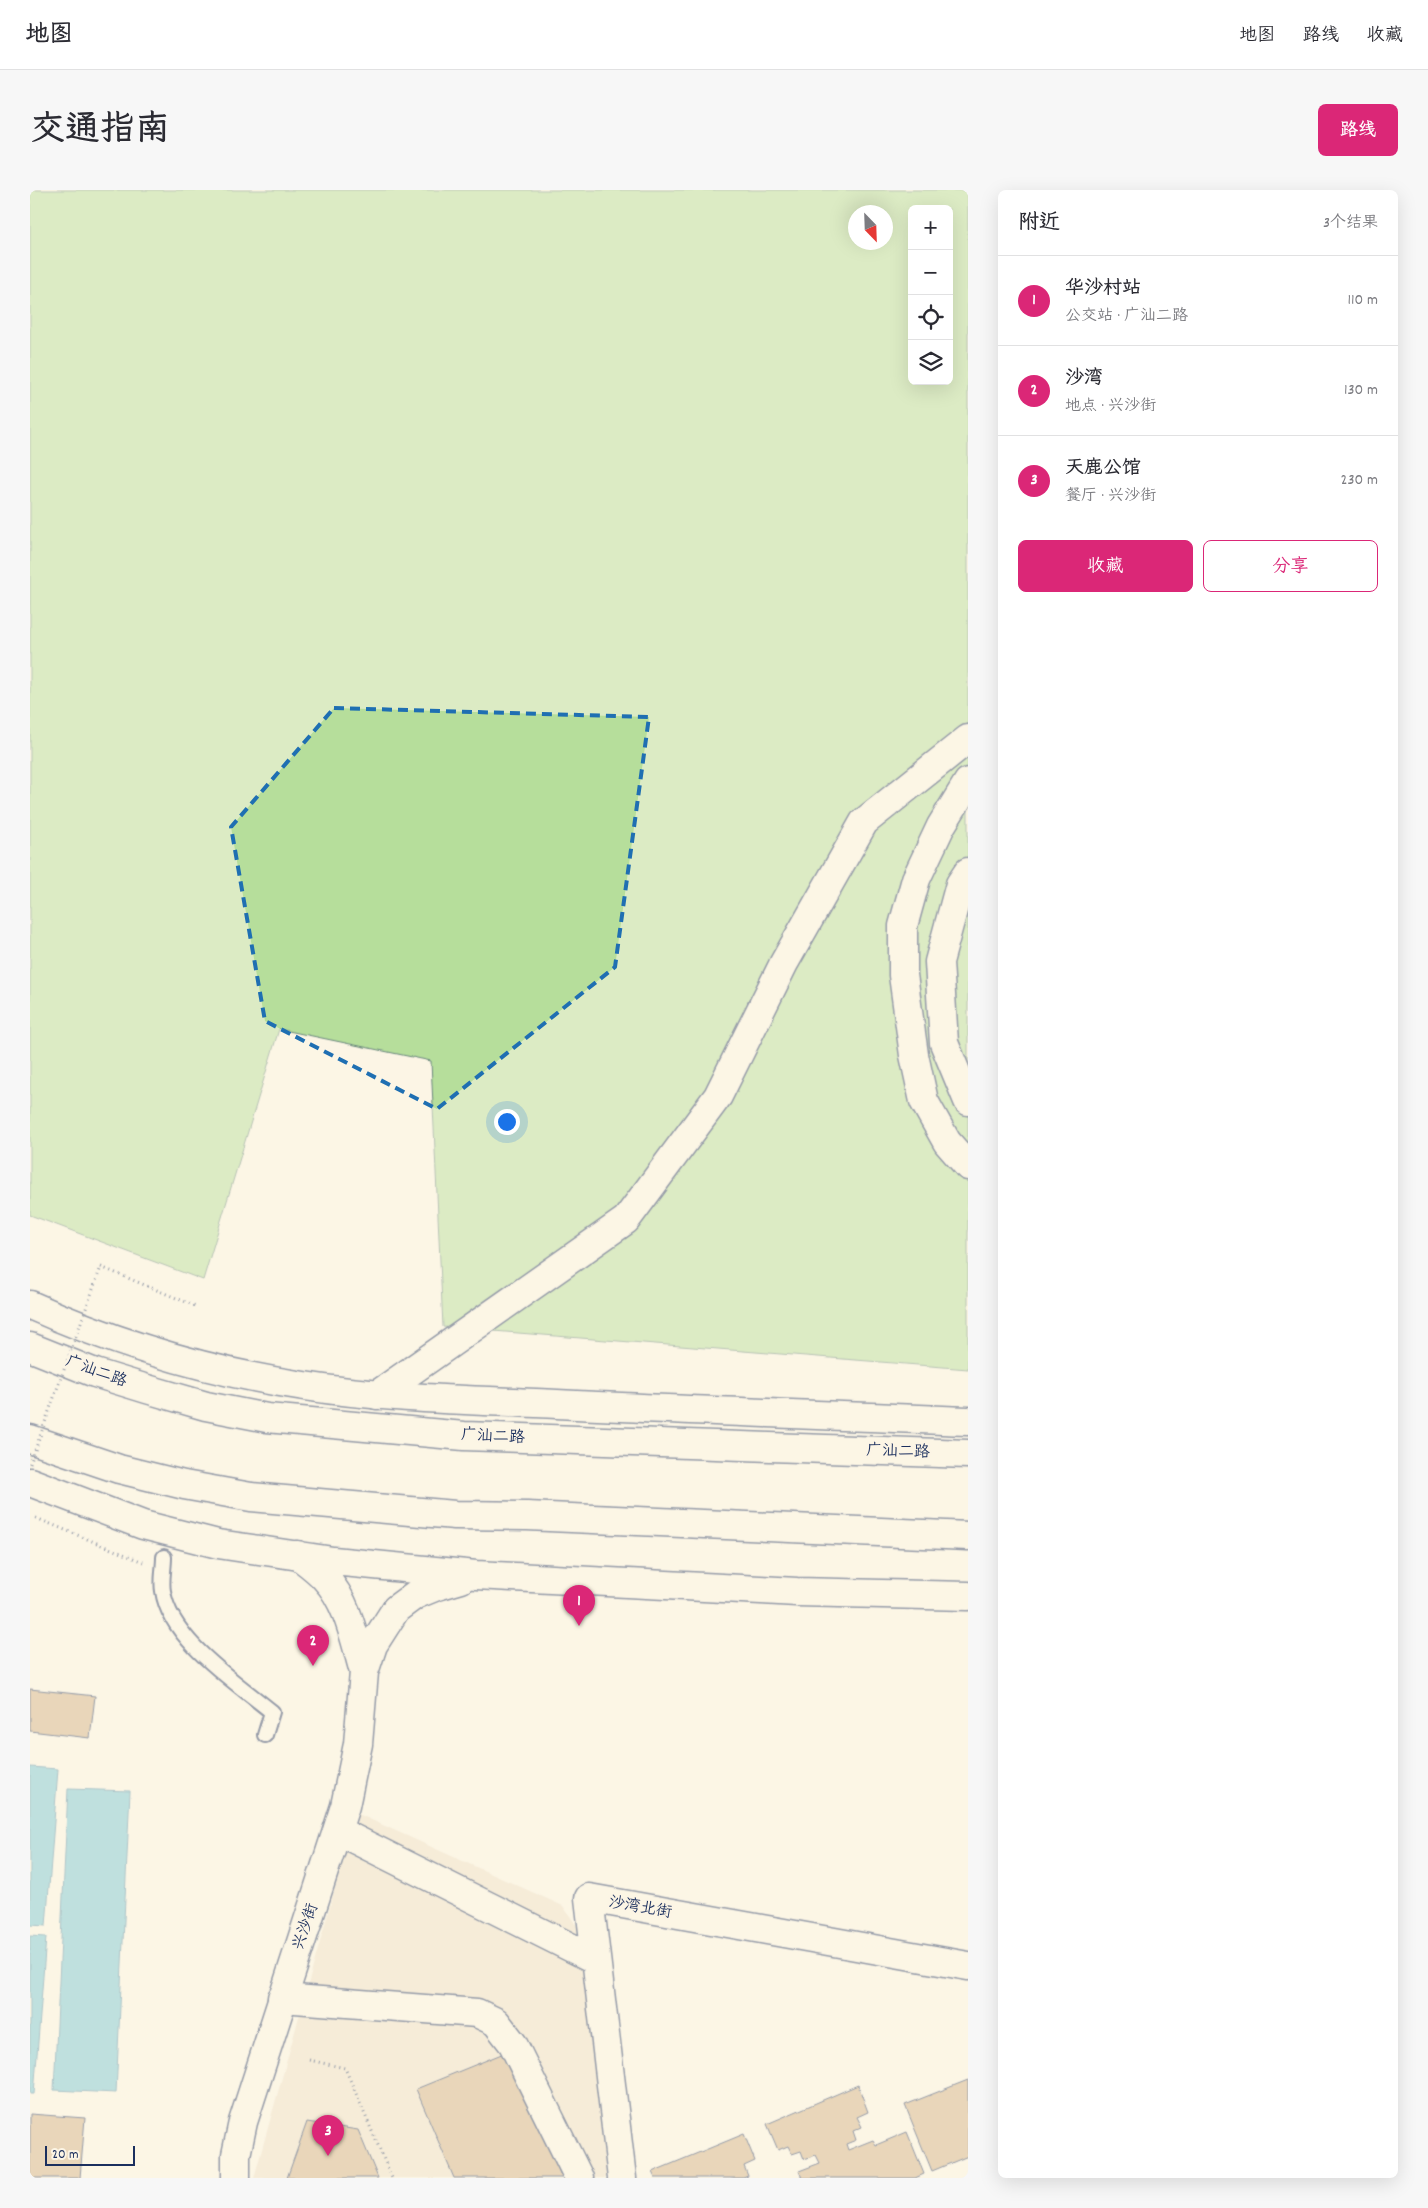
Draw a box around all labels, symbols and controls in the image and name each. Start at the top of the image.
text: 地图 [25,19,73,53]
text: 地图 [1239,24,1275,49]
text: 路线 [1303,24,1339,49]
text: 收藏 [1367,24,1403,49]
button: 路线 [1318,104,1398,156]
text: 交通指南 [30,107,170,157]
north arrow [848,205,893,250]
map controls [908,205,953,385]
button: + [908,205,953,250]
text: 附近 [1018,209,1060,239]
text: 3个结果 [1323,212,1378,235]
button: − [908,250,953,295]
text: 华沙村站 [1065,276,1141,303]
text: 1 [1032,289,1036,312]
text: 110 m [1348,289,1378,312]
button: locate [908,295,953,340]
text: 公交站 · 广汕二路 [1065,305,1188,328]
button: layers [908,340,953,385]
text: 沙湾 [1065,366,1103,393]
text: 2 [1031,379,1038,402]
text: 130 m [1344,379,1378,402]
text: 地点 · 兴沙街 [1065,395,1156,418]
text: 天鹿公馆 [1065,456,1141,483]
text: 3 [1030,469,1038,492]
text: 230 m [1341,469,1378,492]
text: 餐厅 · 兴沙街 [1065,485,1156,508]
button: 收藏 [1018,540,1193,592]
button: 分享 [1203,540,1378,592]
your location [494,1109,520,1135]
street label: 广汕二路 [62,1350,130,1394]
street label: 广汕二路 [460,1424,526,1450]
street label: 广汕二路 [866,1439,930,1465]
pin: 1 [563,1585,595,1626]
pin: 2 [297,1625,329,1666]
street label: 沙湾北街 [606,1891,674,1925]
street label: 兴沙街 [287,1901,325,1953]
pin: 3 [312,2115,344,2156]
scale bar [45,2143,135,2166]
text: 20 m [52,2145,79,2165]

